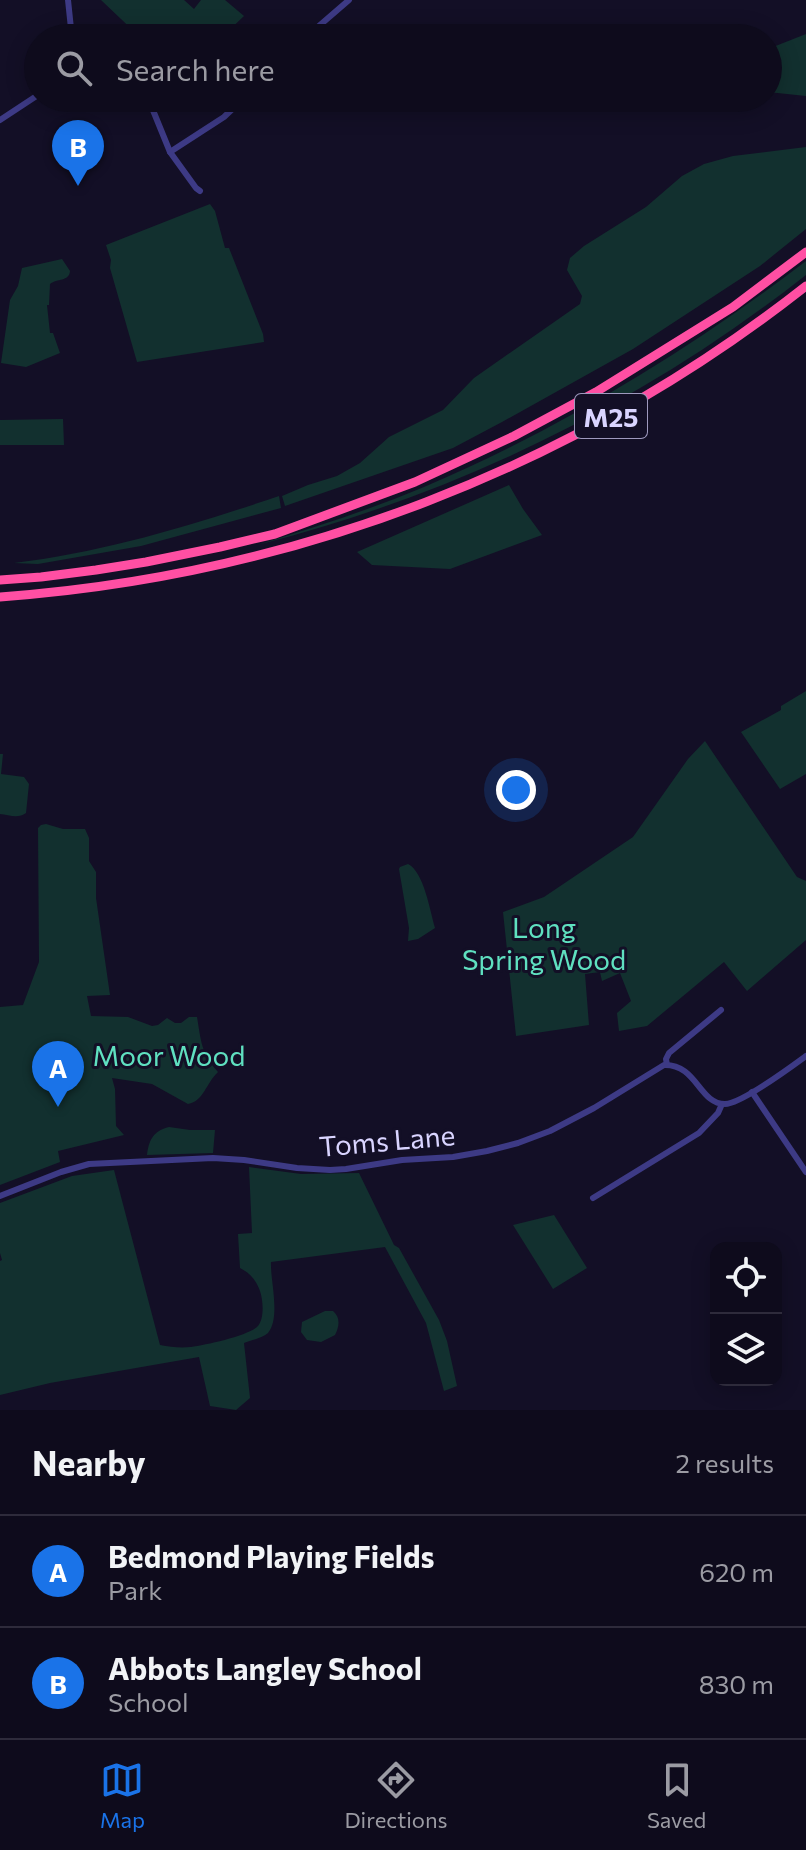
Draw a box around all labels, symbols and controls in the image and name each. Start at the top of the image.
search box [24,24,782,112]
icon: search [52,46,96,90]
text: Search here [116,50,275,87]
pin: B [52,120,104,186]
road number: M25 [575,394,647,438]
your location [496,770,536,810]
park label: Long Spring Wood [462,910,626,976]
park label: Moor Wood [93,1038,245,1072]
pin: A [32,1041,84,1107]
street label: Toms Lane [318,1117,456,1163]
map controls [710,1242,782,1386]
button: locate [710,1242,782,1314]
button: layers [710,1314,782,1386]
text: Nearby [32,1441,146,1483]
text: 2 results [676,1447,774,1478]
text: Bedmond Playing Fields [108,1537,435,1574]
text: A [49,1556,67,1587]
text: 620 m [699,1556,774,1587]
text: Park [108,1574,162,1605]
text: Abbots Langley School [108,1649,422,1686]
text: B [49,1668,67,1699]
text: 830 m [699,1668,774,1699]
text: School [108,1686,189,1717]
tab: Map [100,1758,145,1833]
tab: Directions [344,1758,448,1833]
tab: Saved [647,1758,706,1833]

